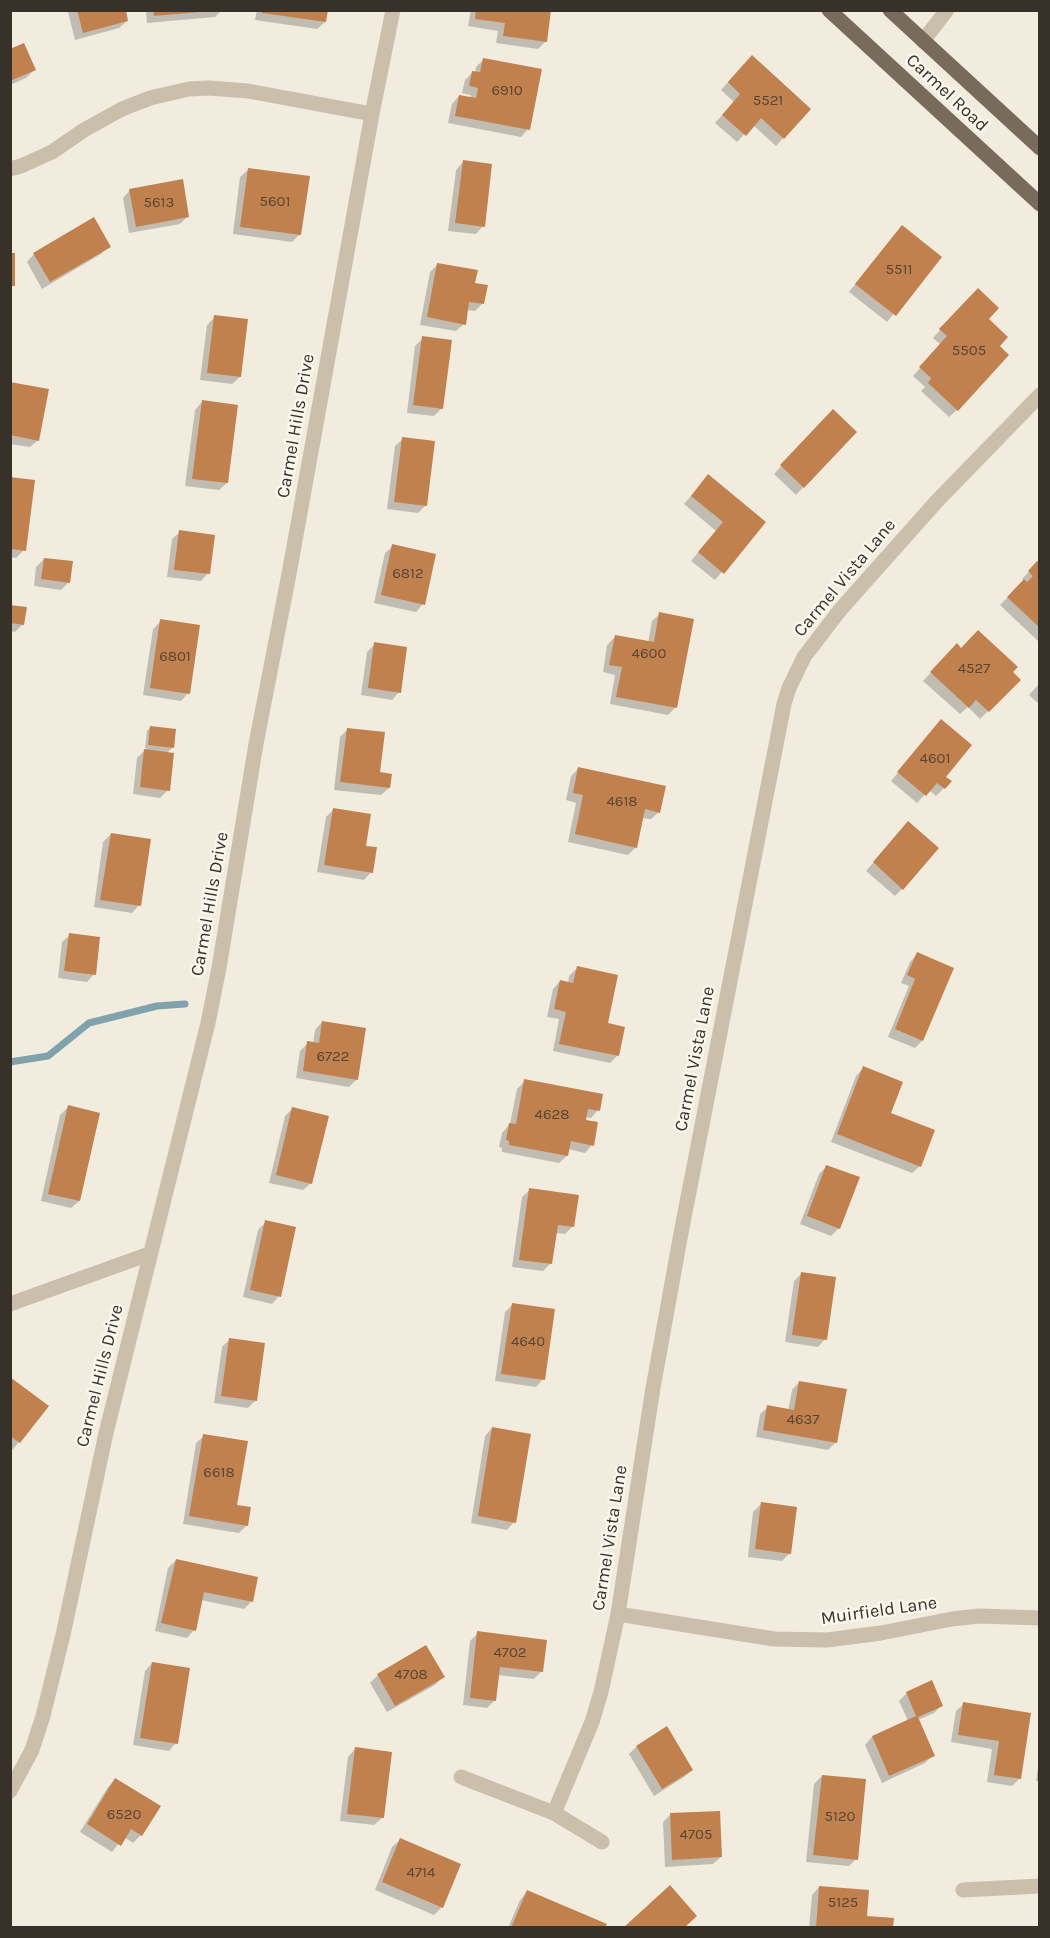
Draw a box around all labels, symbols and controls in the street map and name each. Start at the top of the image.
street label: Carmel Road [902,50,992,136]
house number: 6910 [491,82,523,100]
house number: 5521 [753,92,783,110]
house number: 5601 [260,193,290,211]
house number: 5613 [144,194,174,212]
house number: 5511 [886,261,912,279]
house number: 5505 [952,342,986,360]
street label: Carmel Hills Drive [273,352,319,500]
street label: Carmel Vista Lane [789,515,901,641]
house number: 6812 [392,565,424,583]
house number: 4600 [632,645,666,663]
house number: 6801 [159,648,191,666]
house number: 4527 [958,660,990,678]
house number: 4601 [920,750,950,768]
house number: 4618 [606,793,638,811]
street label: Carmel Hills Drive [187,830,233,978]
street label: Carmel Vista Lane [670,985,720,1133]
house number: 6722 [316,1048,350,1066]
house number: 4628 [535,1106,569,1124]
street label: Carmel Hills Drive [72,1303,128,1449]
house number: 4640 [511,1333,545,1351]
house number: 4637 [787,1411,819,1429]
house number: 6618 [203,1464,235,1482]
street label: Carmel Vista Lane [588,1464,632,1612]
street label: Muirfield Lane [819,1592,939,1630]
house number: 4702 [493,1644,527,1662]
house number: 4708 [394,1666,428,1684]
house number: 6520 [107,1806,141,1824]
house number: 5120 [824,1808,856,1826]
house number: 4705 [680,1826,712,1844]
house number: 4714 [407,1864,435,1882]
house number: 5125 [828,1894,858,1912]

